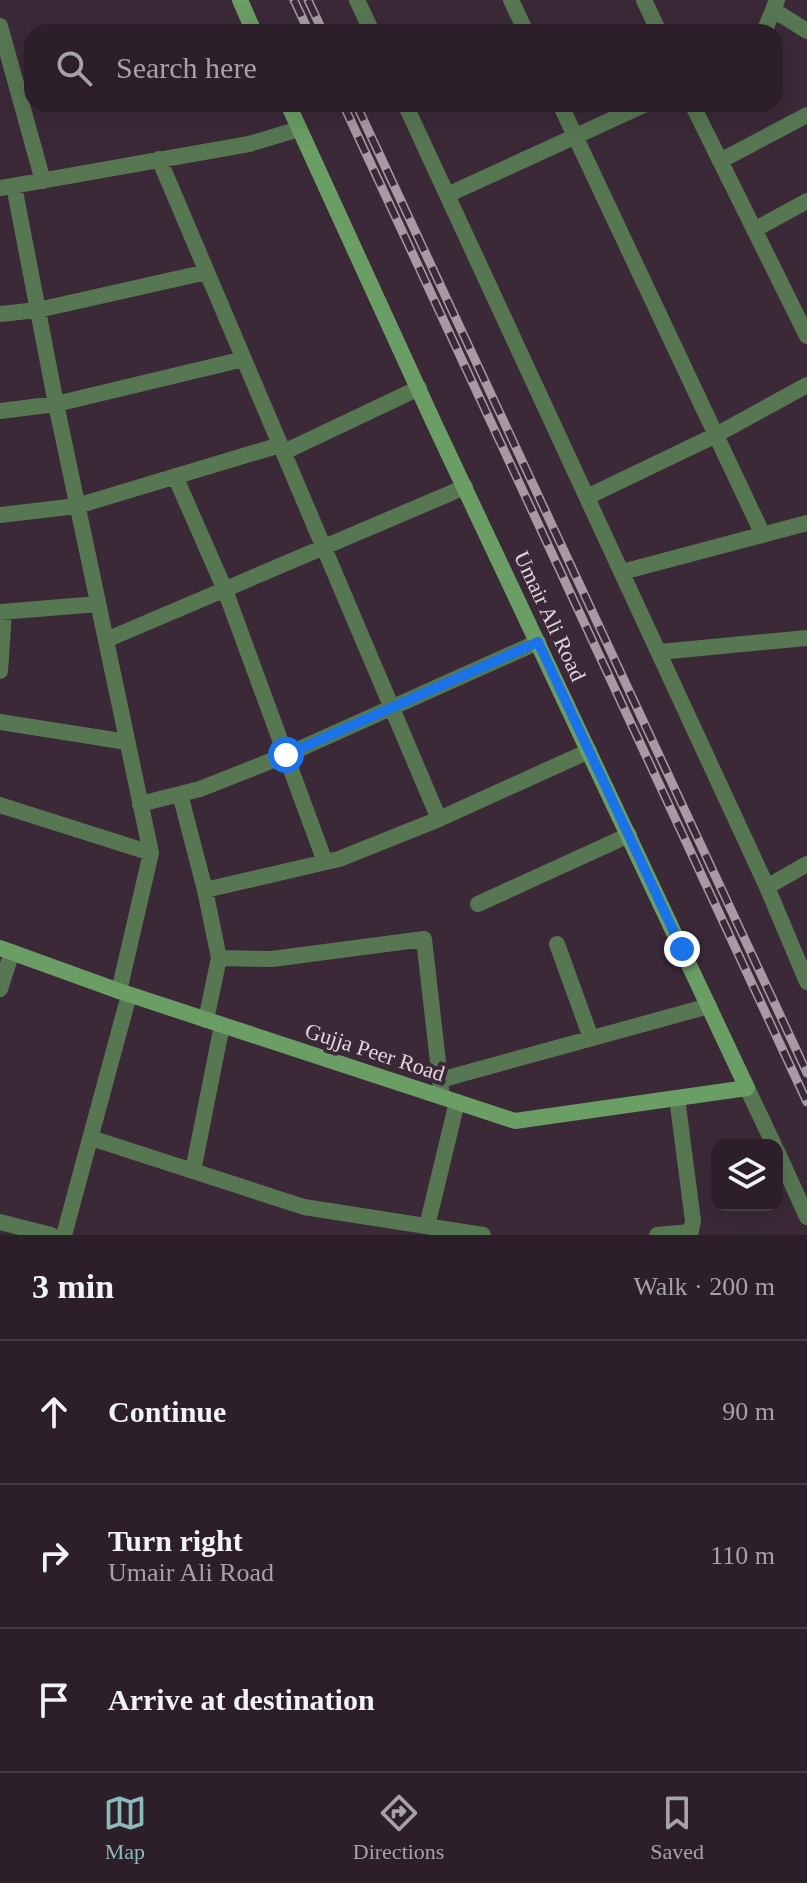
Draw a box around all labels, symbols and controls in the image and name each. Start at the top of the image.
search box [24,24,783,112]
icon: search [52,46,96,90]
text: Search here [116,51,257,84]
street label: Umair Ali Road [509,547,591,685]
route start [268,737,304,773]
route end [664,931,700,967]
street label: Gujja Peer Road [302,1018,448,1086]
map controls [711,1139,783,1211]
button: layers [711,1139,783,1211]
text: 3 min [32,1268,114,1305]
text: Walk · 200 m [633,1272,775,1301]
icon: ahead [32,1390,76,1434]
text: Continue [108,1395,226,1428]
text: 90 m [722,1397,775,1426]
text: Turn right [108,1524,243,1557]
icon: right [32,1534,76,1578]
text: 110 m [710,1541,775,1570]
text: Umair Ali Road [108,1558,274,1587]
icon: arrive [32,1678,76,1722]
text: Arrive at destination [108,1683,375,1716]
tab: Map [103,1791,147,1865]
tab: Directions [353,1791,444,1865]
tab: Saved [650,1791,704,1865]

